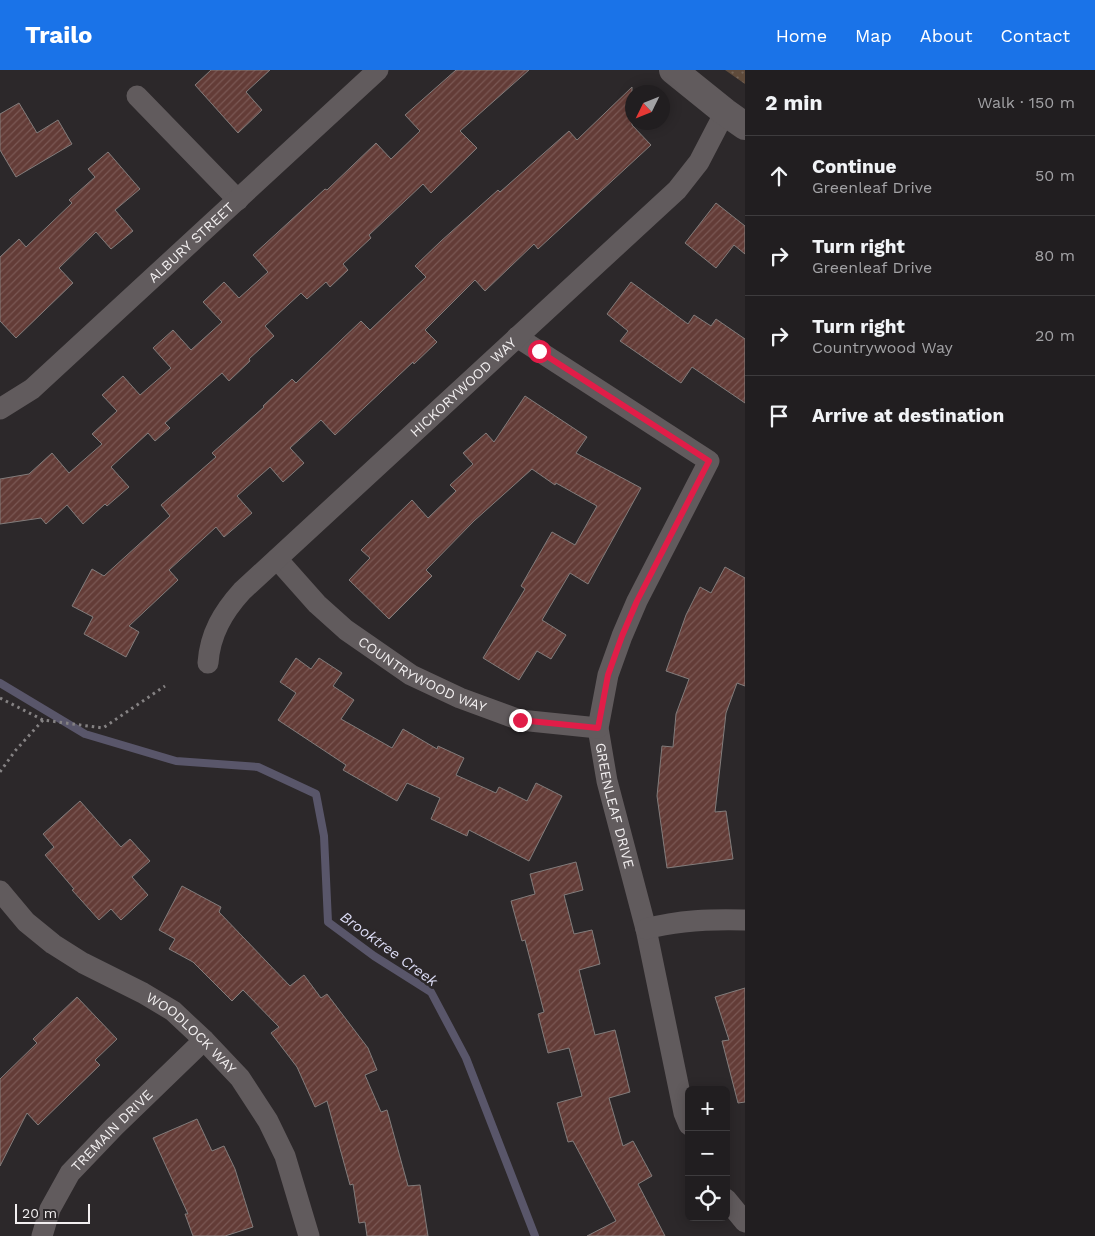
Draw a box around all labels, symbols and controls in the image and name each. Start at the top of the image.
text: Trailo [25,21,92,49]
text: Home [776,25,827,46]
text: Map [855,25,892,46]
text: About [920,25,972,46]
text: Contact [1000,25,1070,46]
north arrow [625,85,670,130]
text: 2 min [765,90,822,115]
text: Walk · 150 m [977,93,1075,112]
text: Continue [812,155,896,178]
icon: ahead [765,162,793,190]
text: 50 m [1035,166,1075,185]
text: Greenleaf Drive [812,178,932,197]
street label: ALBURY STREET [145,199,237,286]
text: Turn right [812,235,905,258]
icon: right [765,242,793,270]
text: 80 m [1034,246,1075,265]
text: Greenleaf Drive [812,258,932,277]
text: Turn right [812,315,905,338]
icon: right [765,322,793,350]
text: 20 m [1035,326,1075,345]
street label: HICKORYWOOD WAY [407,334,519,440]
text: Countrywood Way [812,338,953,357]
route start [528,340,551,363]
icon: arrive [765,402,793,430]
text: Arrive at destination [812,404,1004,427]
street label: COUNTRYWOOD WAY [355,633,489,715]
route end [509,709,532,732]
street label: GREENLEAF DRIVE [593,742,638,870]
water label: Brooktree Creek [337,908,442,991]
street label: WOODLOCK WAY [144,989,240,1077]
street label: TREMAIN DRIVE [68,1086,156,1175]
map controls [685,1086,730,1221]
button: + [685,1086,730,1131]
button: − [685,1131,730,1176]
button: locate [685,1176,730,1221]
scale bar [15,1201,90,1224]
text: 20 m [22,1205,57,1221]

